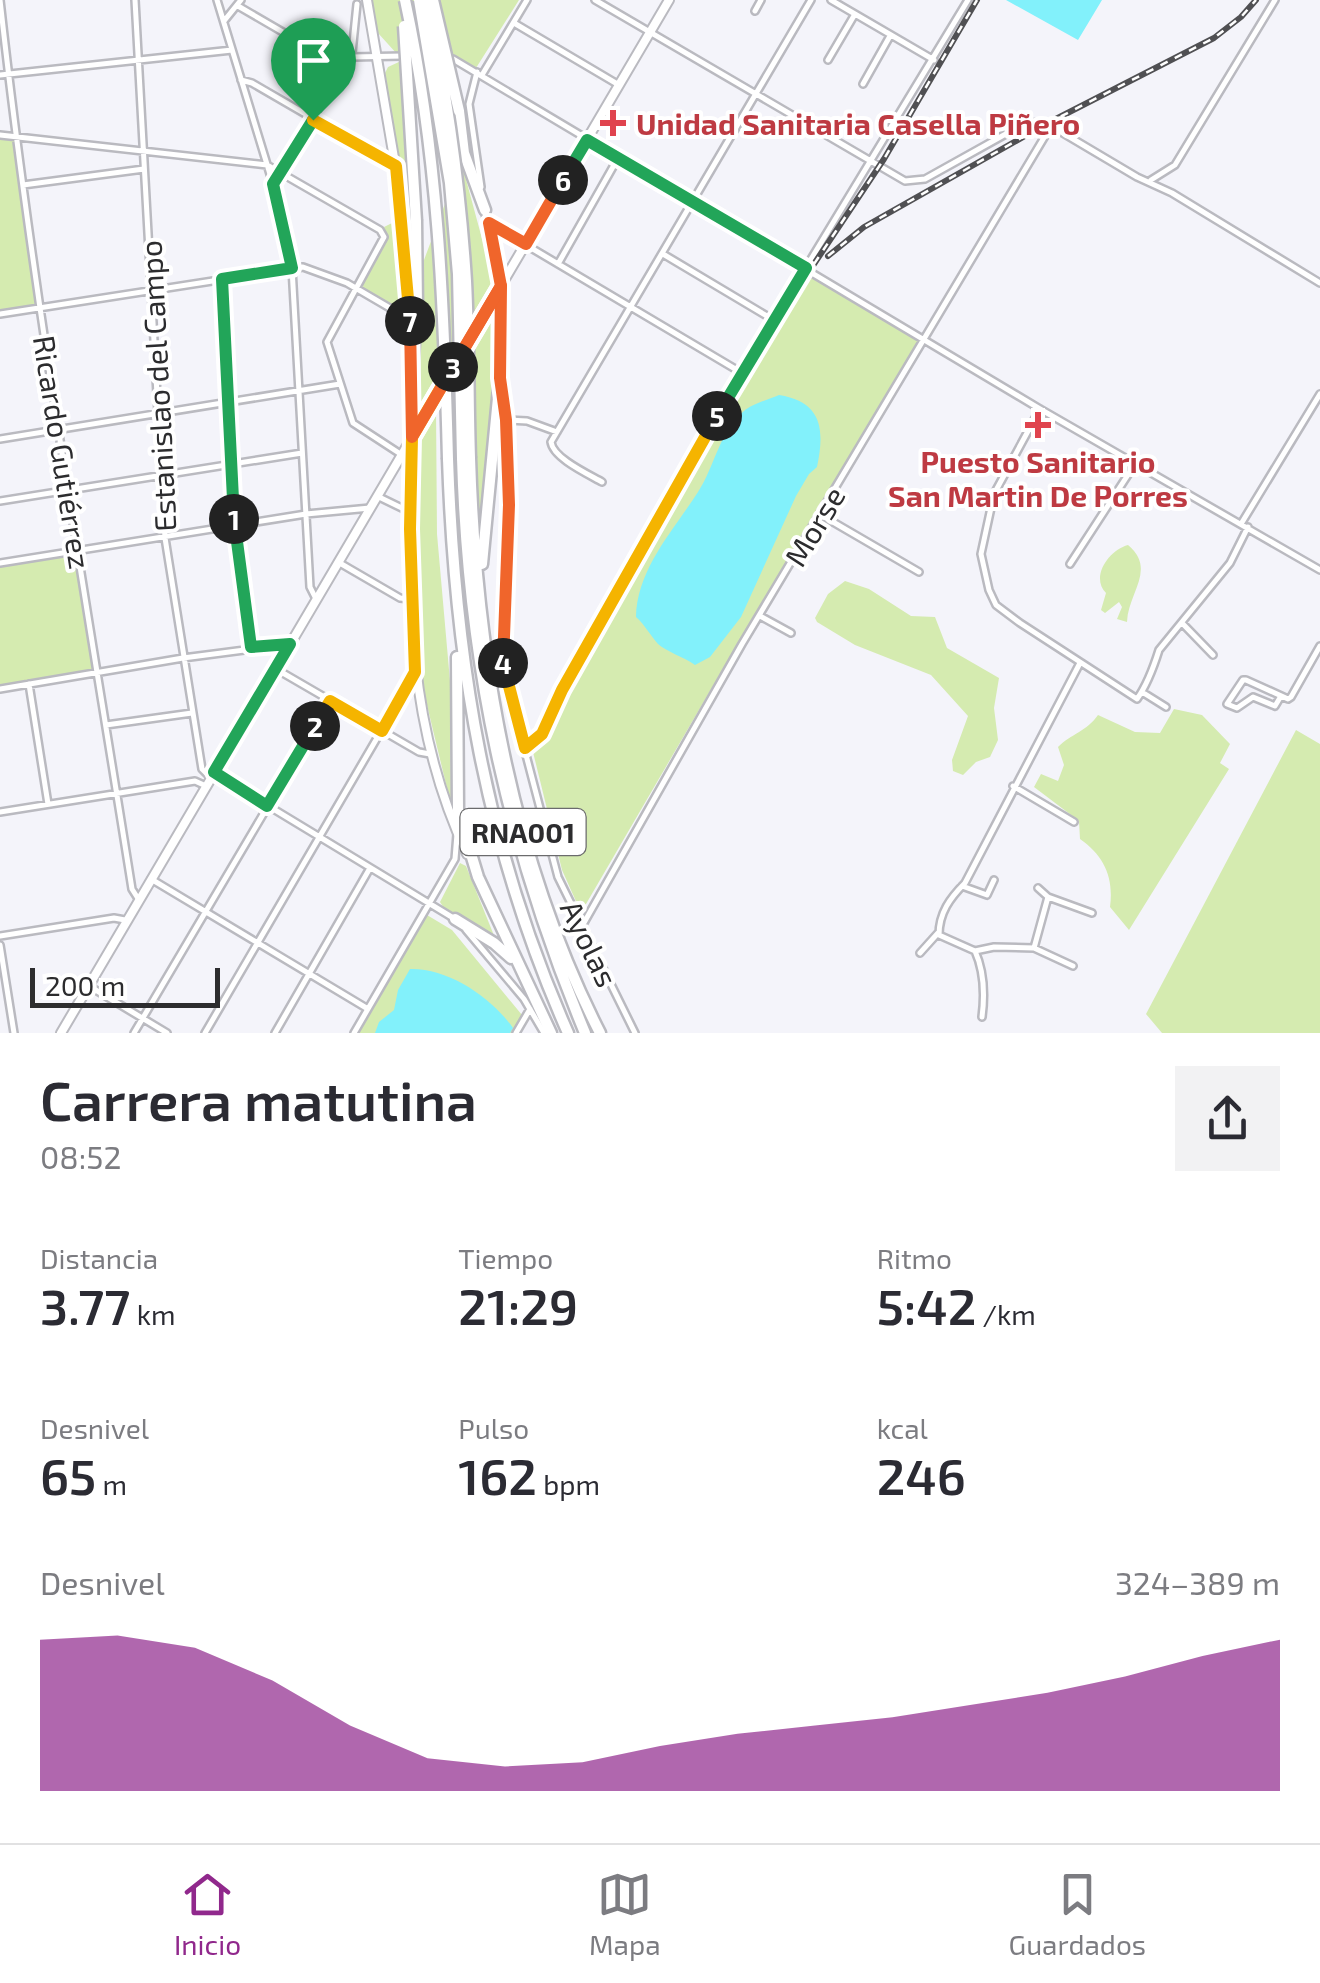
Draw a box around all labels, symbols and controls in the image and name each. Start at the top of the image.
pin [271,18,356,121]
icon: arrive [286,33,341,88]
place label: Unidad Sanitaria Casella Piñero [636,105,1080,141]
marker: Unidad Sanitaria Casella Piñero [600,110,626,136]
pin: 6 [538,155,588,205]
text: 6 [555,163,571,197]
street label: Estanislao del Campo [131,239,183,533]
pin: 7 [385,296,435,346]
text: 7 [403,304,417,338]
street label: Ricardo Gutiérrez [27,333,99,571]
pin: 3 [428,342,478,392]
text: 3 [445,350,461,384]
pin: 5 [692,391,742,441]
text: 5 [709,399,725,433]
marker: Puesto Sanitario San Martin De Porres [1025,412,1051,438]
place label: Puesto Sanitario San Martin De Porres [888,443,1188,513]
street label: Morse [776,480,852,572]
pin: 1 [209,494,259,544]
text: 1 [228,502,240,536]
pin: 4 [478,638,528,688]
text: 4 [494,646,512,680]
pin: 2 [290,701,340,751]
text: 2 [307,709,323,743]
road number: RNA001 [460,809,586,855]
street label: Ayolas [554,894,626,992]
scale bar [30,963,220,1008]
text: 200 m [45,968,125,1002]
text: Carrera matutina [40,1066,477,1132]
button: share [1175,1066,1280,1171]
text: 08:52 [40,1137,121,1175]
text: Distancia [40,1241,158,1275]
text: Tiempo [458,1241,553,1275]
text: Ritmo [877,1241,952,1275]
text: 3.77 [40,1275,130,1335]
text: 21:29 [458,1275,578,1335]
text: 5:42 [877,1275,976,1335]
text: km [130,1297,175,1331]
text: /km [976,1297,1036,1331]
text: Desnivel [40,1411,149,1445]
text: Pulso [458,1411,529,1445]
text: kcal [877,1411,928,1445]
text: 65 [40,1445,96,1505]
text: 162 [458,1445,537,1505]
text: 246 [877,1445,966,1505]
text: m [96,1467,127,1501]
text: bpm [537,1467,600,1501]
text: Desnivel [40,1563,165,1601]
text: 324–389 m [1115,1563,1280,1601]
tab: Inicio [174,1867,241,1961]
tab: Mapa [589,1867,661,1961]
tab: Guardados [1009,1867,1146,1961]

